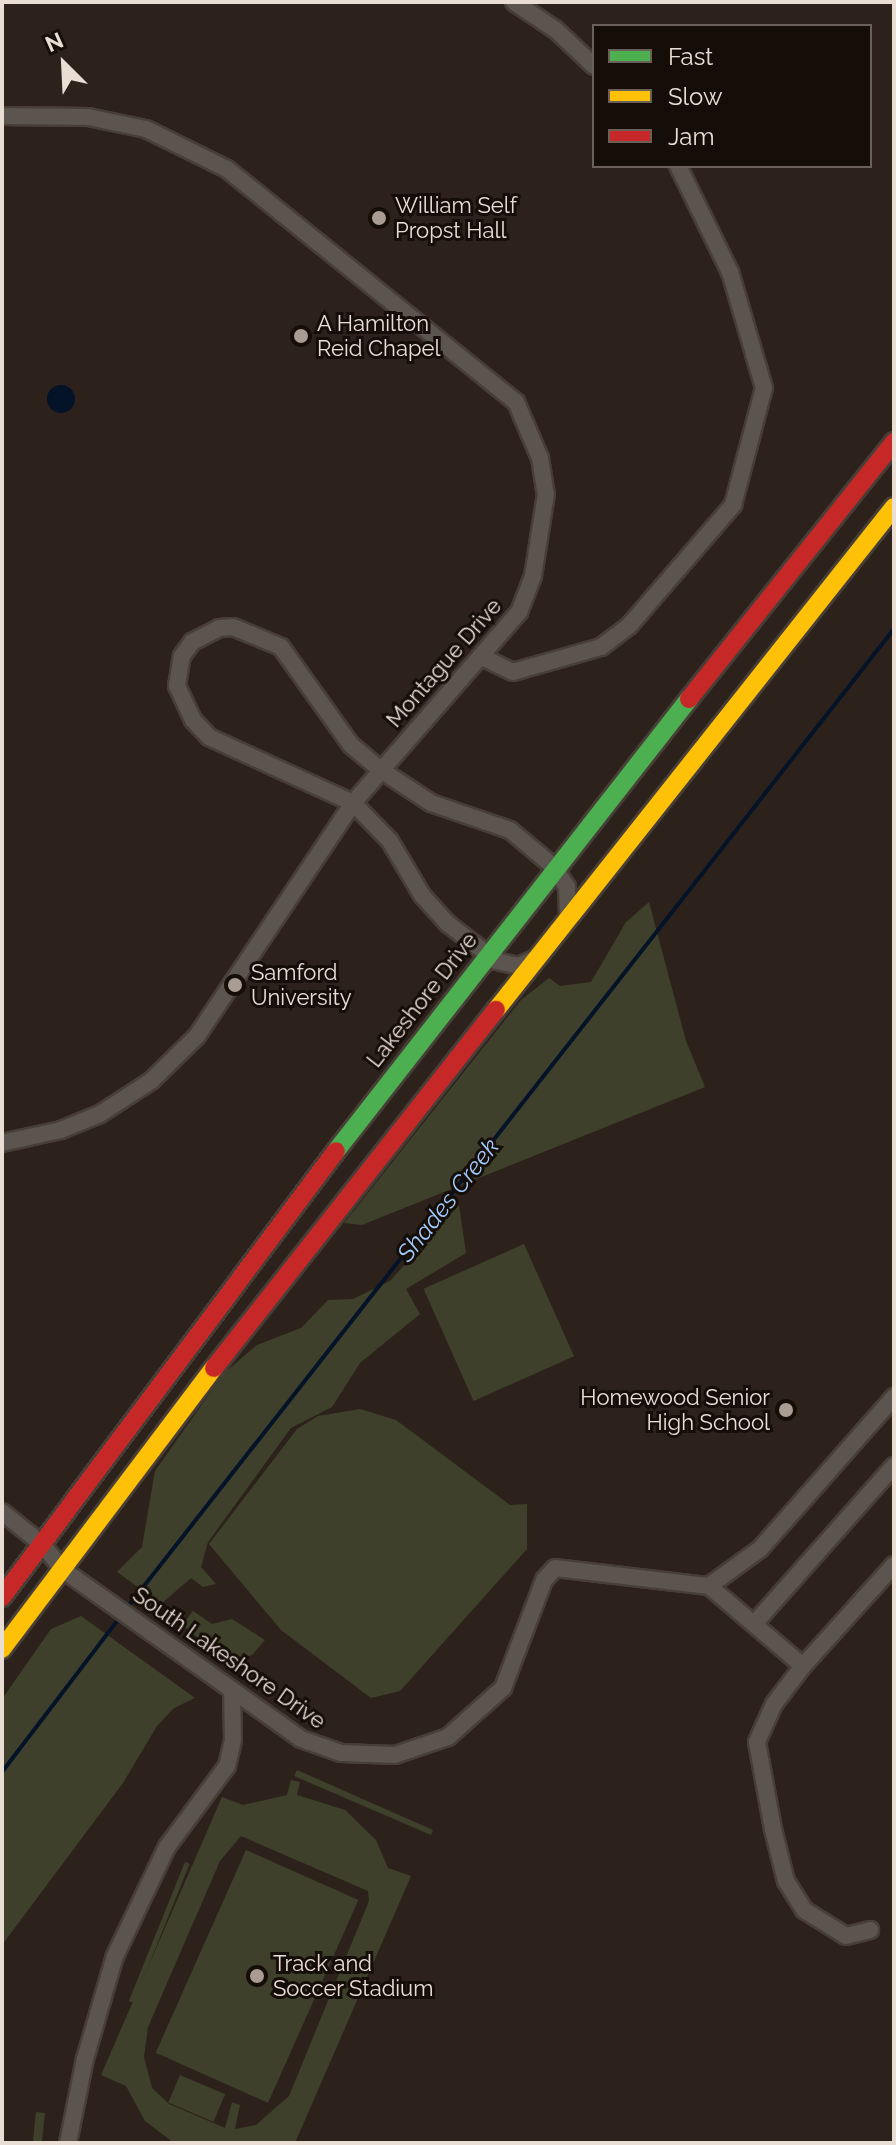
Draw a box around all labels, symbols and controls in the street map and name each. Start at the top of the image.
north arrow [24,24,104,104]
legend [592,24,872,168]
text: N [41,27,67,57]
text: Fast [668,42,713,71]
text: Slow [668,82,722,111]
text: Jam [668,122,714,151]
place label: William Self Propst Hall [395,192,517,244]
marker: William Self Propst Hall [370,209,388,227]
place label: A Hamilton Reid Chapel [317,310,440,362]
marker: A Hamilton Reid Chapel [292,327,310,345]
street label: Montague Drive [381,593,507,733]
street label: Lakeshore Drive [361,927,483,1073]
place label: Samford University [251,959,352,1010]
marker: Samford University [226,976,244,994]
water label: Shades Creek [391,1133,505,1267]
place label: Homewood Senior High School [580,1384,770,1436]
marker: Homewood Senior High School [777,1401,795,1419]
street label: South Lakeshore Drive [128,1582,330,1734]
place label: Track and Soccer Stadium [273,1950,434,2002]
marker: Track and Soccer Stadium [248,1967,266,1985]

